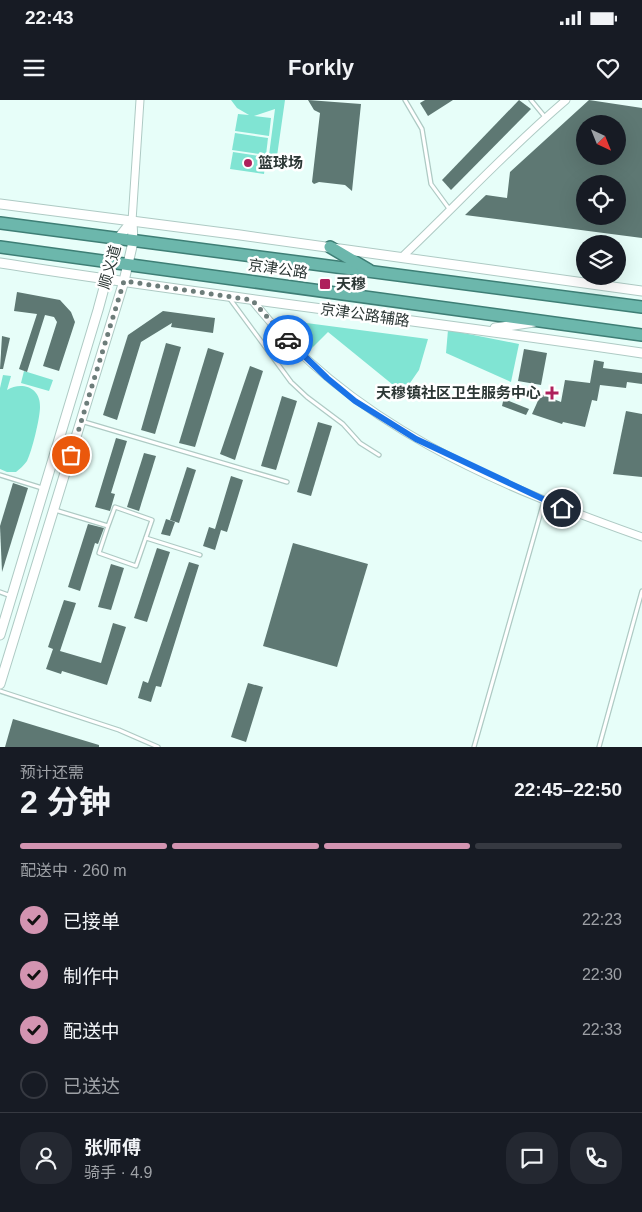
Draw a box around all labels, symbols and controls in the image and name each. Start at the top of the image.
text: 22:43 [25,7,74,28]
icon: menu [20,54,48,82]
icon: heart [594,54,622,82]
text: Forkly [288,55,354,80]
north arrow [576,115,626,165]
map controls [576,115,626,285]
place label: 篮球场 [258,154,303,171]
marker: 篮球场 [242,157,254,169]
button: locate [576,175,626,225]
button: layers [576,235,626,285]
street label: 顺义道 [95,243,124,291]
street label: 京津公路 [247,256,309,281]
place label: 天穆 [336,275,366,292]
marker: 天穆 [318,277,332,291]
street label: 京津公路辅路 [319,300,411,329]
courier [263,315,313,365]
icon: car [274,326,302,354]
place label: 天穆镇社区卫生服务中心 [376,384,541,401]
marker: 天穆镇社区卫生服务中心 [545,386,559,400]
pin [50,434,92,476]
icon: bag [57,441,85,469]
pin [541,487,583,529]
icon: home [548,494,576,522]
text: 预计还需 [20,764,84,781]
text: 22:45–22:50 [514,779,622,800]
text: 2 分钟 [20,784,111,820]
text: 配送中 · 260 m [20,862,127,879]
icon: check [20,906,48,934]
text: 已接单 [63,911,120,932]
text: 22:23 [582,911,622,928]
icon: check [20,961,48,989]
text: 制作中 [63,966,120,987]
text: 22:30 [582,966,622,983]
icon: check [20,1016,48,1044]
text: 配送中 [63,1021,120,1042]
text: 22:33 [582,1021,622,1038]
text: 已送达 [63,1076,120,1097]
button: person [20,1132,72,1184]
button: chat [506,1132,558,1184]
button: phone [570,1132,622,1184]
text: 张师傅 [84,1137,141,1158]
text: 骑手 · 4.9 [84,1164,152,1181]

